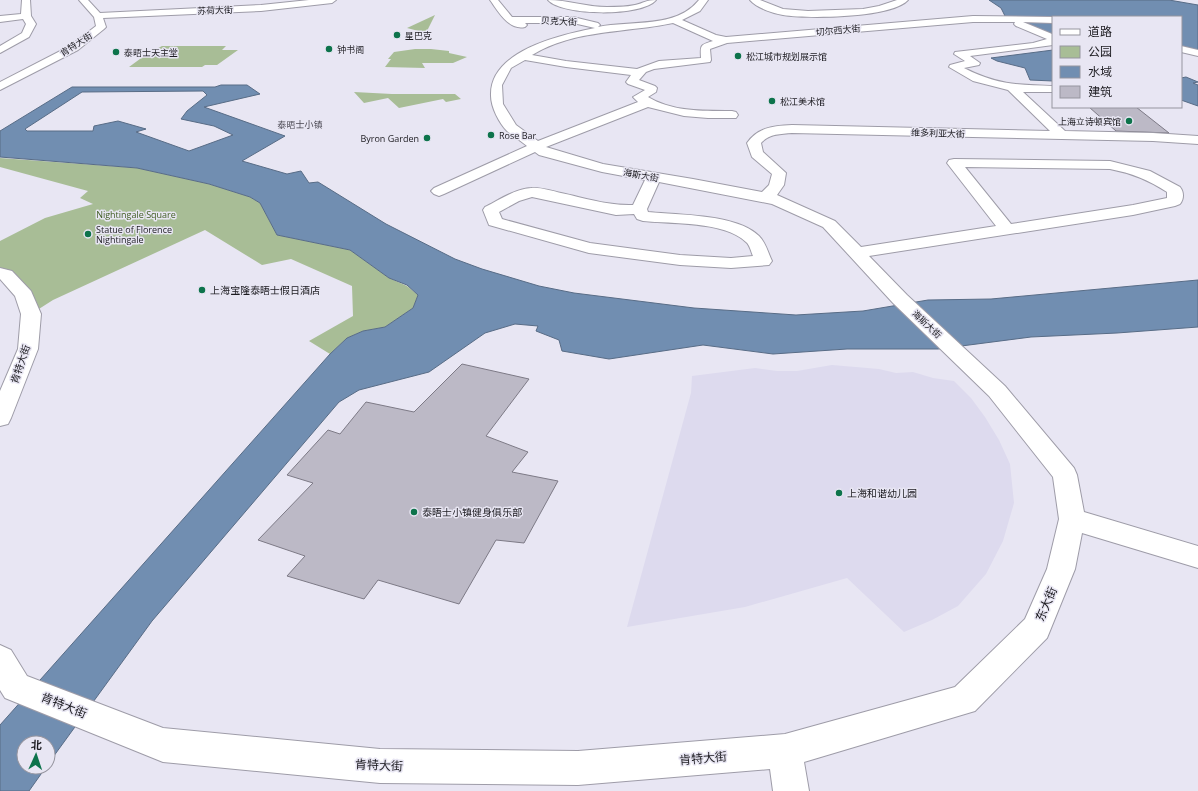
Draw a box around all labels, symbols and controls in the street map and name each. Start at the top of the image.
street label: 苏荷大街 [197,3,233,17]
street label: 贝克大街 [541,14,577,28]
legend [1052,16,1182,108]
street label: 切尔西大街 [815,22,861,38]
text: 道路 [1088,23,1112,40]
street label: 肯特大街 [57,29,95,59]
place label: 星巴克 [405,29,432,42]
marker: 星巴克 [392,30,402,40]
place label: 钟书阁 [337,43,364,56]
text: 公园 [1088,43,1112,60]
marker: 钟书阁 [324,44,334,54]
place label: 泰晤士天主堂 [124,46,178,59]
marker: 泰晤士天主堂 [111,47,121,57]
place label: 松江城市规划展示馆 [746,50,827,63]
marker: 松江城市规划展示馆 [733,51,743,61]
text: 水域 [1088,63,1112,80]
text: 建筑 [1088,83,1112,100]
place label: 松江美术馆 [780,95,825,108]
marker: 松江美术馆 [767,96,777,106]
place label: 上海立诗顿宾馆 [1058,115,1121,128]
marker: 上海立诗顿宾馆 [1124,116,1134,126]
district label: 泰晤士小镇 [277,118,323,131]
street label: 维多利亚大街 [911,126,965,140]
place label: Rose Bar [499,129,536,142]
marker: Rose Bar [486,130,496,140]
place label: Byron Garden [360,132,419,145]
marker: Byron Garden [422,133,432,143]
street label: 海斯大街 [622,165,660,185]
park label: Nightingale Square [96,208,176,221]
place label: Statue of Florence Nightingale [96,223,172,246]
marker: Statue of Florence Nightingale [83,229,93,239]
place label: 上海宝隆泰晤士假日酒店 [210,283,320,297]
marker: 上海宝隆泰晤士假日酒店 [197,285,207,295]
street label: 海斯大街 [909,307,945,341]
street label: 肯特大街 [7,343,33,385]
place label: 上海和谐幼儿园 [847,486,917,500]
marker: 上海和谐幼儿园 [834,488,844,498]
place label: 泰晤士小镇健身俱乐部 [422,505,522,519]
marker: 泰晤士小镇健身俱乐部 [409,507,419,517]
street label: 东大街 [1031,584,1061,624]
street label: 肯特大街 [39,688,89,722]
north arrow [16,735,56,775]
text: 北 [31,737,42,752]
street label: 肯特大街 [678,747,728,769]
street label: 肯特大街 [355,755,403,775]

